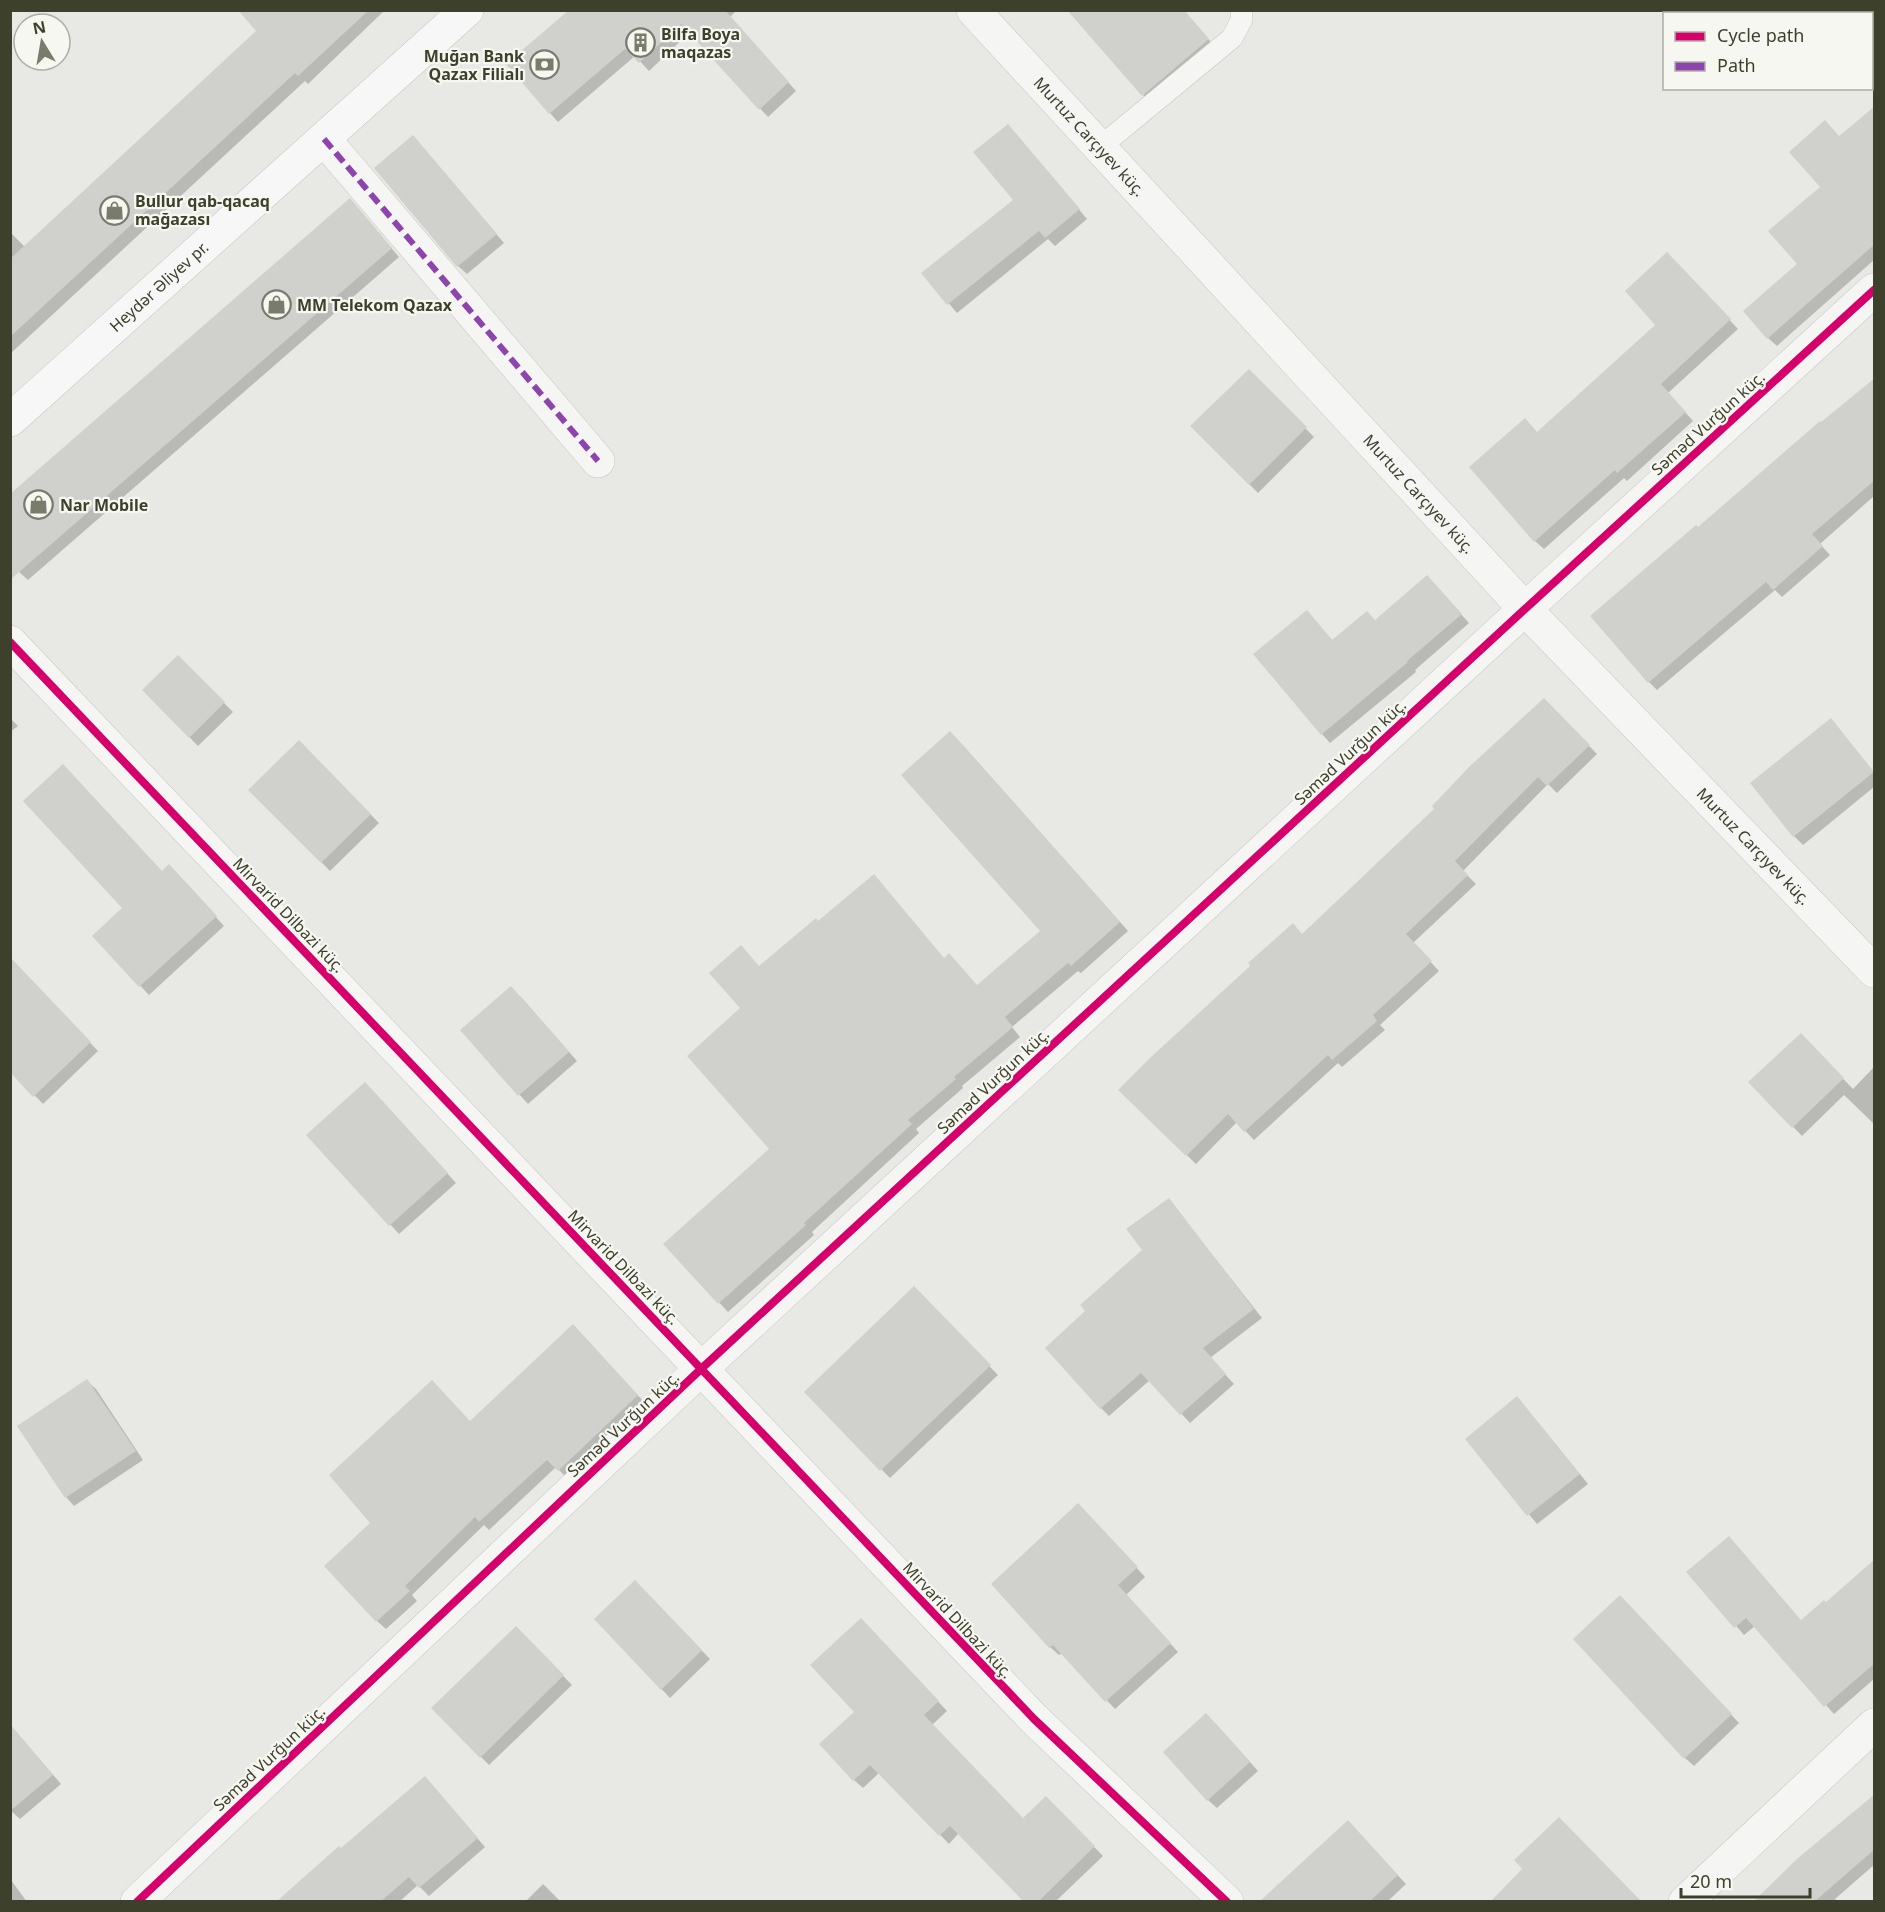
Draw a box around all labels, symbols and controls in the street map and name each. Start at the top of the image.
north arrow [12,12,72,72]
legend [1663,12,1873,90]
text: N [31,15,48,39]
place label: Bilfa Boya maqazas [661,23,740,63]
text: Cycle path [1717,23,1804,47]
building icon: Bilfa Boya maqazas [624,27,656,59]
place label: Muğan Bank Qazax Filialı [424,45,524,85]
bank icon: Muğan Bank Qazax Filialı [529,49,561,81]
text: Path [1717,53,1756,77]
street label: Murtuz Carçıyev küç. [1029,72,1150,201]
place label: Bullur qab-qacaq mağazası [135,190,270,230]
shop icon: Bullur qab-qacaq mağazası [98,194,130,226]
street label: Heydər Əliyev pr. [105,236,213,337]
shop icon: MM Telekom Qazax [260,289,292,321]
place label: MM Telekom Qazax [297,294,453,316]
street label: Səməd Vurğun küç. [1646,366,1770,480]
street label: Murtuz Carçıyev küç. [1358,429,1480,558]
shop icon: Nar Mobile [23,489,55,521]
place label: Nar Mobile [60,494,148,516]
street label: Səməd Vurğun küç. [1289,694,1411,810]
street label: Murtuz Carçıyev küç. [1692,783,1815,910]
street label: Mirvarid Dilbazi küç. [228,853,350,977]
street label: Səməd Vurğun küç. [932,1023,1054,1139]
street label: Mirvarid Dilbazi küç. [563,1205,685,1329]
street label: Səməd Vurğun küç. [562,1366,684,1482]
street label: Mirvarid Dilbazi küç. [898,1557,1018,1683]
street label: Səməd Vurğun küç. [208,1700,330,1816]
scale bar [1681,1861,1810,1899]
text: 20 m [1690,1869,1732,1893]

